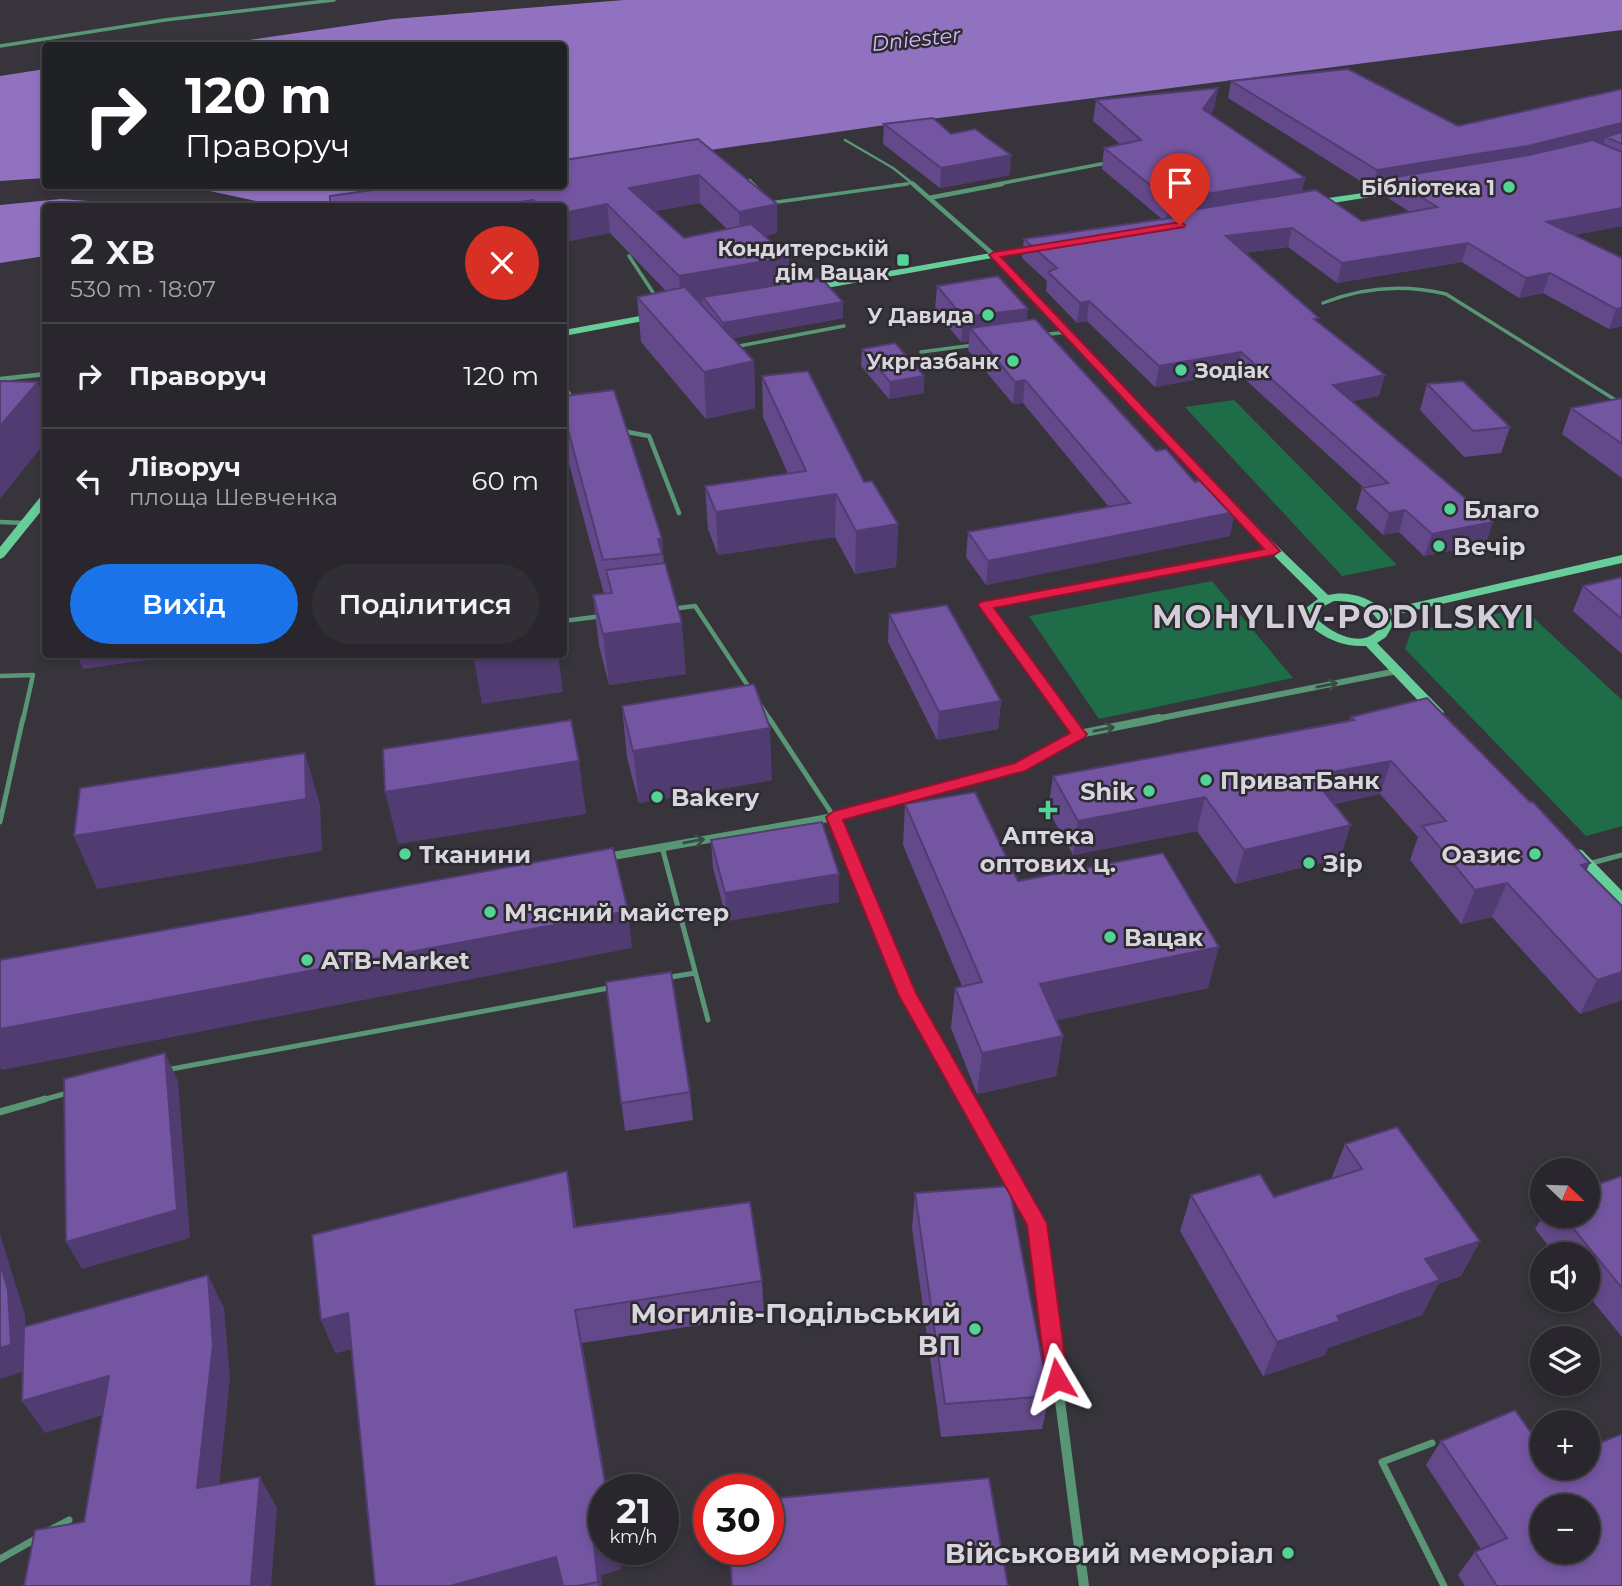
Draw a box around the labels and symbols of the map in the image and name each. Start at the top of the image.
water label: Dniester [870,22,962,56]
pin [1150,153,1210,225]
place label: Бібліотека 1 [1361,175,1495,200]
marker: Бібліотека 1 [1501,179,1517,195]
place label: Кондитерській дім Вацак [717,236,890,285]
marker: Кондитерській дім Вацак [895,252,911,268]
place label: У Давида [867,303,974,328]
marker: У Давида [980,307,996,323]
place label: Укргазбанк [867,349,1000,374]
marker: Укргазбанк [1005,353,1021,369]
place label: Зодіак [1194,358,1270,383]
marker: Зодіак [1173,362,1189,378]
place label: Благо [1464,495,1539,524]
marker: Благо [1442,501,1458,517]
place label: Вечір [1453,532,1526,561]
marker: Вечір [1431,538,1447,554]
district label: MOHYLIV-PODILSKYI [1152,597,1536,636]
one-way arrow [1315,678,1338,692]
one-way arrow [1092,722,1115,736]
place label: ПриватБанк [1220,766,1380,795]
marker: ПриватБанк [1198,772,1214,788]
place label: Shik [1080,777,1135,806]
place label: Bakery [671,783,760,812]
marker: Shik [1141,783,1157,799]
marker: Bakery [649,789,665,805]
marker: Аптека оптових ц. [1040,802,1056,818]
place label: Аптека оптових ц. [980,821,1116,878]
one-way arrow [682,834,705,847]
place label: Тканини [419,840,531,869]
place label: Оазис [1442,840,1521,869]
marker: Тканини [397,846,413,862]
marker: Оазис [1527,846,1543,862]
place label: Зір [1322,849,1363,878]
marker: Зір [1301,855,1317,871]
place label: М'ясний майстер [504,898,729,927]
marker: М'ясний майстер [482,904,498,920]
place label: Вацак [1124,923,1204,952]
marker: Вацак [1102,929,1118,945]
place label: ATB-Market [320,946,470,975]
marker: ATB-Market [299,952,315,968]
north arrow [1530,1158,1600,1228]
place label: Могилів-Подільський ВП [630,1296,961,1362]
marker: Могилів-Подільський ВП [967,1321,983,1337]
position arrow [1020,1342,1094,1416]
speed limit sign: 30 [693,1474,784,1565]
place label: Військовий меморіал [945,1536,1274,1570]
marker: Військовий меморіал [1280,1545,1296,1561]

